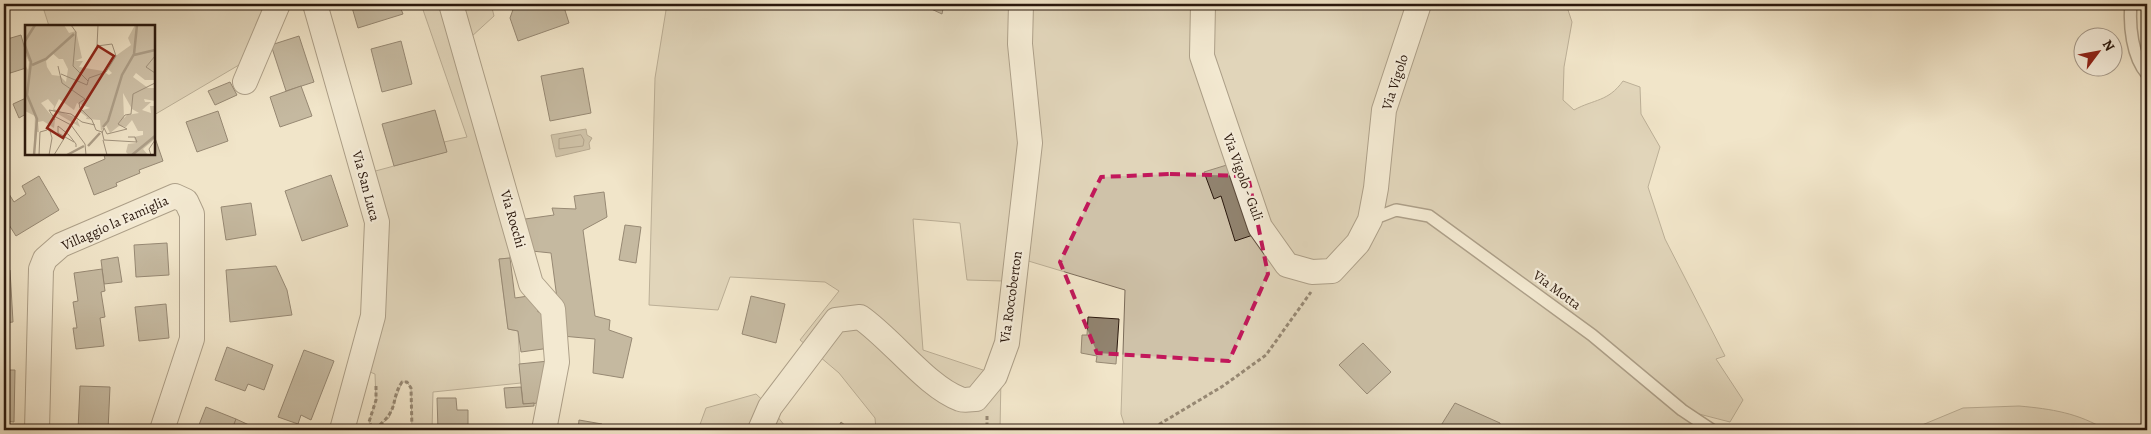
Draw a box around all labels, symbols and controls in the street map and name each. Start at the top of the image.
inset map [25,25,155,155]
north arrow [2074,28,2124,78]
text: N [2098,36,2119,55]
street label: Via Vigolo [1377,52,1413,113]
street label: Via Vigolo - Guli [1218,130,1268,223]
street label: Via San Luca [347,148,385,224]
street label: Via Rocchi [495,187,530,250]
street label: Villaggio la Famiglia [58,191,172,256]
street label: Via Roccoberton [995,249,1027,345]
street label: Via Motta [1528,265,1585,314]

